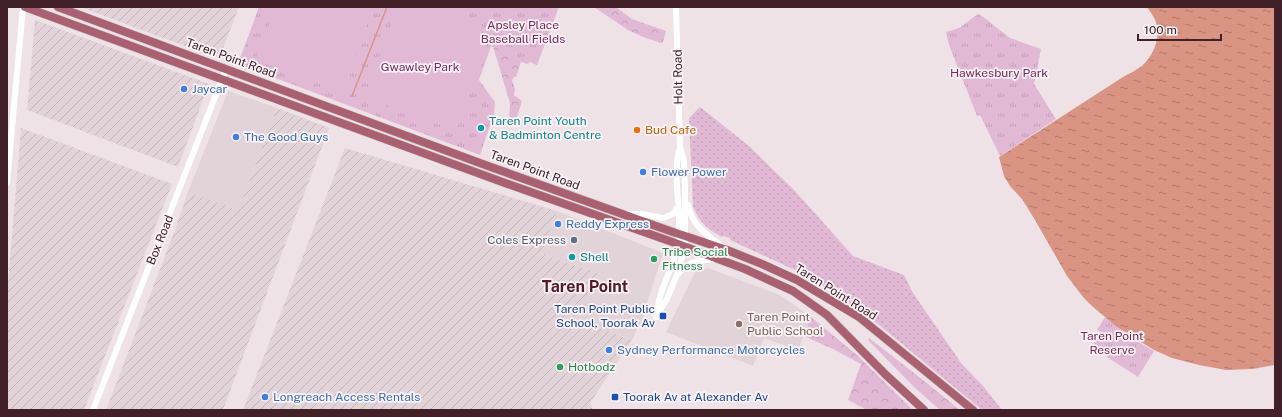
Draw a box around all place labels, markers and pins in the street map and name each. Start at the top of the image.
place label: Jaycar [192,82,227,96]
marker: Jaycar [179,84,189,94]
place label: Taren Point Youth & Badminton Centre [489,114,602,142]
marker: Taren Point Youth & Badminton Centre [476,123,486,133]
place label: Bud Cafe [645,123,696,137]
marker: Bud Cafe [632,125,642,135]
place label: The Good Guys [244,130,328,144]
marker: The Good Guys [231,132,241,142]
place label: Flower Power [651,165,727,179]
marker: Flower Power [638,167,648,177]
place label: Reddy Express [566,217,649,231]
marker: Reddy Express [553,219,563,229]
place label: Coles Express [487,233,566,247]
marker: Coles Express [569,235,579,245]
place label: Tribe Social Fitness [662,245,728,273]
place label: Shell [580,250,609,264]
marker: Shell [567,252,577,262]
marker: Tribe Social Fitness [649,254,659,264]
place label: Taren Point Public School, Toorak Av [554,302,655,330]
place label: Taren Point Public School [747,310,824,338]
marker: Taren Point Public School, Toorak Av [658,311,668,321]
marker: Taren Point Public School [734,319,744,329]
place label: Sydney Performance Motorcycles [617,343,805,357]
marker: Sydney Performance Motorcycles [604,345,614,355]
place label: Hotbodz [568,360,615,374]
marker: Hotbodz [555,362,565,372]
place label: Longreach Access Rentals [273,390,420,404]
place label: Toorak Av at Alexander Av [623,390,768,404]
marker: Longreach Access Rentals [260,392,270,402]
marker: Toorak Av at Alexander Av [610,392,620,402]

